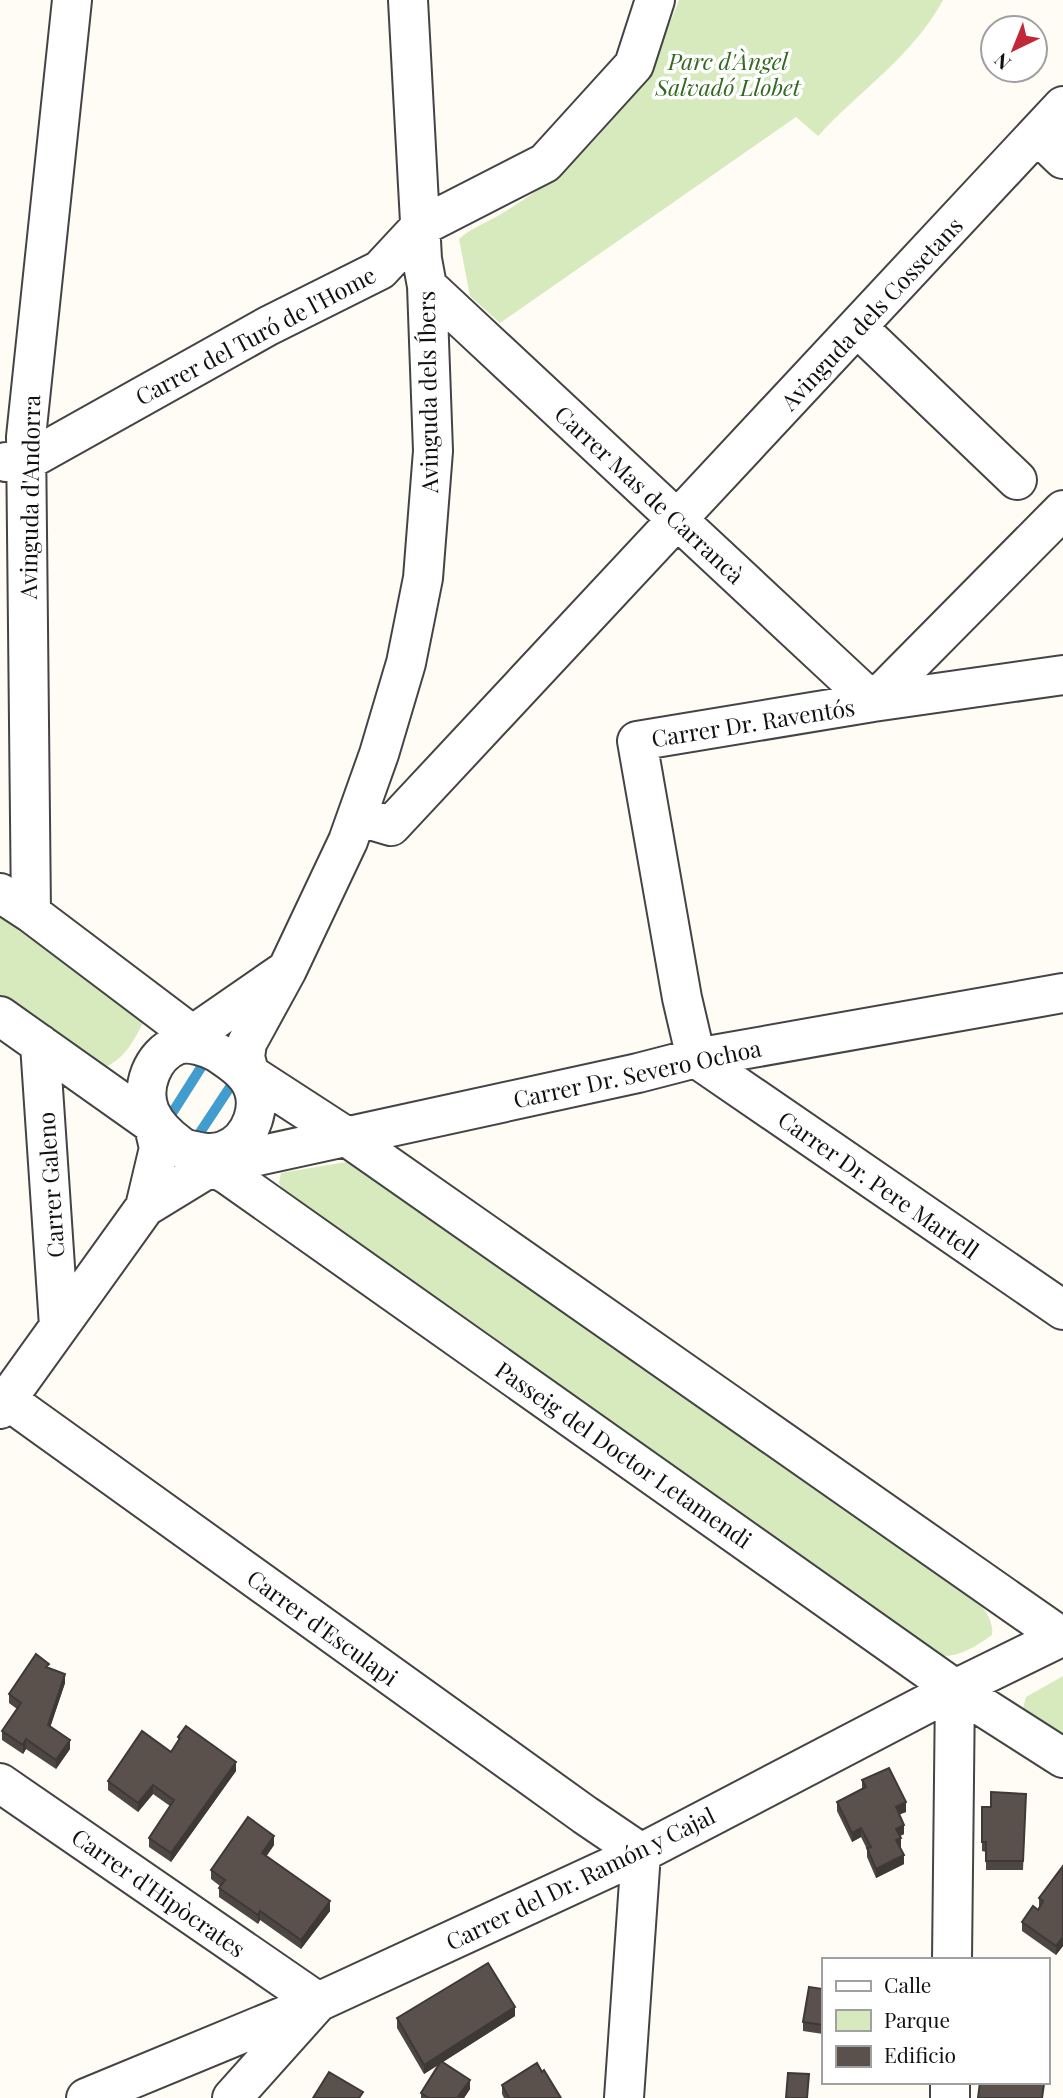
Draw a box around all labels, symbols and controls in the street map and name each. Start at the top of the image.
north arrow [979,14,1049,84]
park label: Parc d'Àngel Salvadó Llobet [654,45,802,102]
text: N [988,48,1016,76]
street label: Avinguda dels Cossetans [773,210,969,417]
street label: Carrer del Turó de l'Home [129,258,381,412]
street label: Avinguda dels Íbers [410,291,444,494]
street label: Avinguda d'Andorra [12,394,46,600]
street label: Carrer Mas de Carrancà [549,398,752,590]
street label: Carrer Dr. Raventós [649,691,857,753]
street label: Carrer Dr. Severo Ochoa [510,1031,764,1114]
street label: Carrer Dr. Pere Martell [772,1103,986,1265]
street label: Carrer Galeno [29,1111,71,1259]
street label: Passeig del Doctor Letamendi [490,1354,758,1555]
street label: Carrer d'Esculapi [241,1562,405,1692]
street label: Carrer del Dr. Ramón y Cajal [440,1799,720,1957]
street label: Carrer d'Hipòcrates [66,1820,252,1964]
legend [822,1958,1049,2084]
text: Calle [884,1970,931,1998]
text: Parque [884,2005,950,2033]
text: Edificio [884,2040,956,2068]

